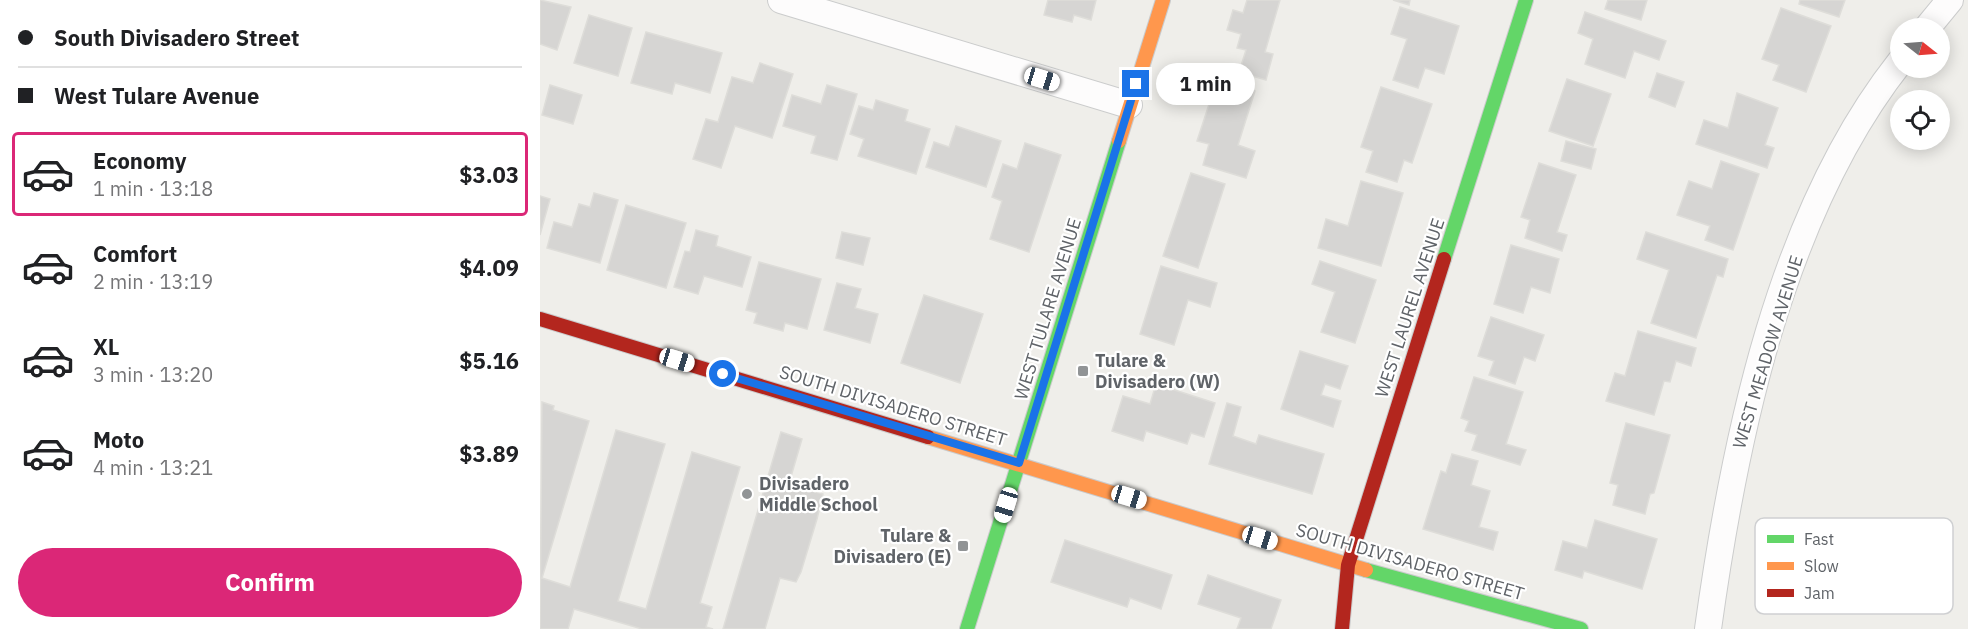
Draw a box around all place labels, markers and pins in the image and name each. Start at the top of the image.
place label: Tulare & Divisadero (W) [1095,349,1220,393]
marker: Tulare & Divisadero (W) [1076,364,1090,378]
place label: Divisadero Middle School [759,472,878,516]
marker: Divisadero Middle School [740,487,754,501]
place label: Tulare & Divisadero (E) [833,524,951,568]
marker: Tulare & Divisadero (E) [956,539,970,553]

